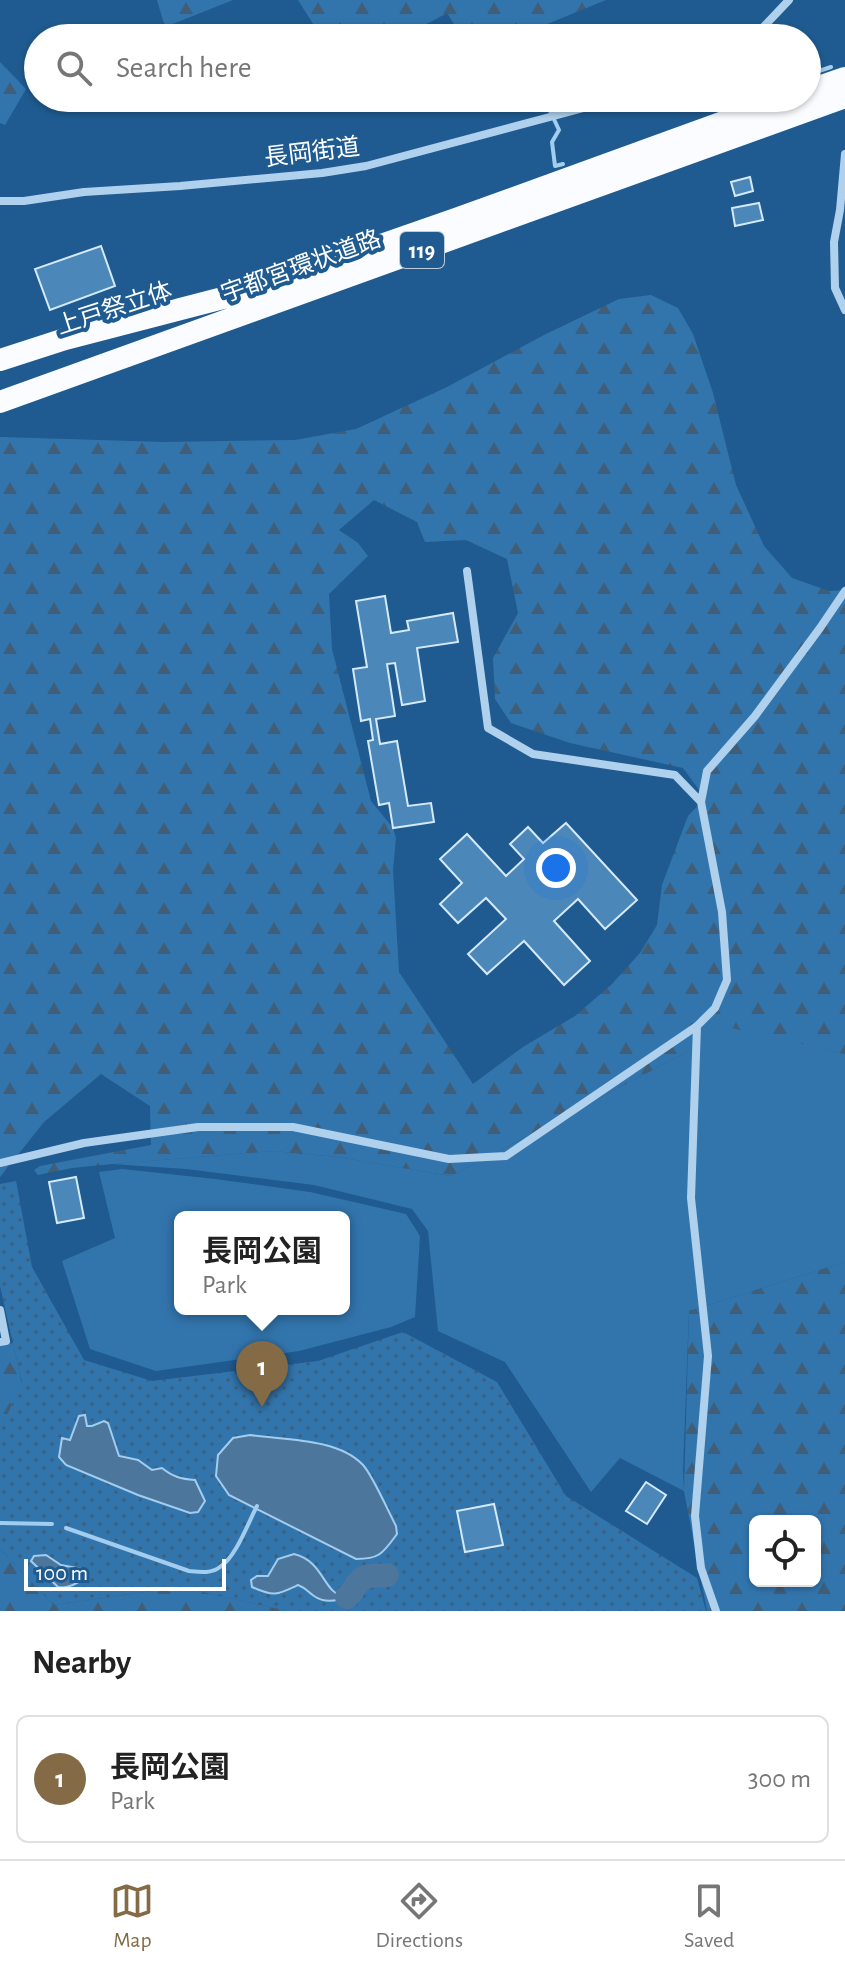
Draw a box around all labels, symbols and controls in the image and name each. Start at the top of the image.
search box [24,24,821,112]
icon: search [52,46,96,90]
text: Search here [116,53,252,83]
street label: 長岡街道 [263,133,361,171]
street label: 宇都宮環状道路 [218,225,384,307]
road number: 119 [400,232,444,268]
street label: 上戸祭立体 [53,277,175,339]
your location [536,848,576,888]
popup [174,1211,350,1315]
text: 長岡公園 [202,1237,322,1267]
text: Park [202,1272,247,1298]
pin: 1 [236,1341,288,1407]
map controls [749,1515,821,1587]
button: locate [749,1515,821,1587]
scale bar [24,1555,226,1591]
text: 100 m [36,1562,88,1584]
text: Nearby [32,1646,131,1680]
text: 長岡公園 [110,1753,230,1783]
text: 1 [55,1766,65,1792]
text: 300 m [748,1766,811,1792]
text: Park [110,1788,155,1814]
tab: Map [110,1879,154,1953]
tab: Directions [375,1879,463,1953]
tab: Saved [684,1879,734,1953]

